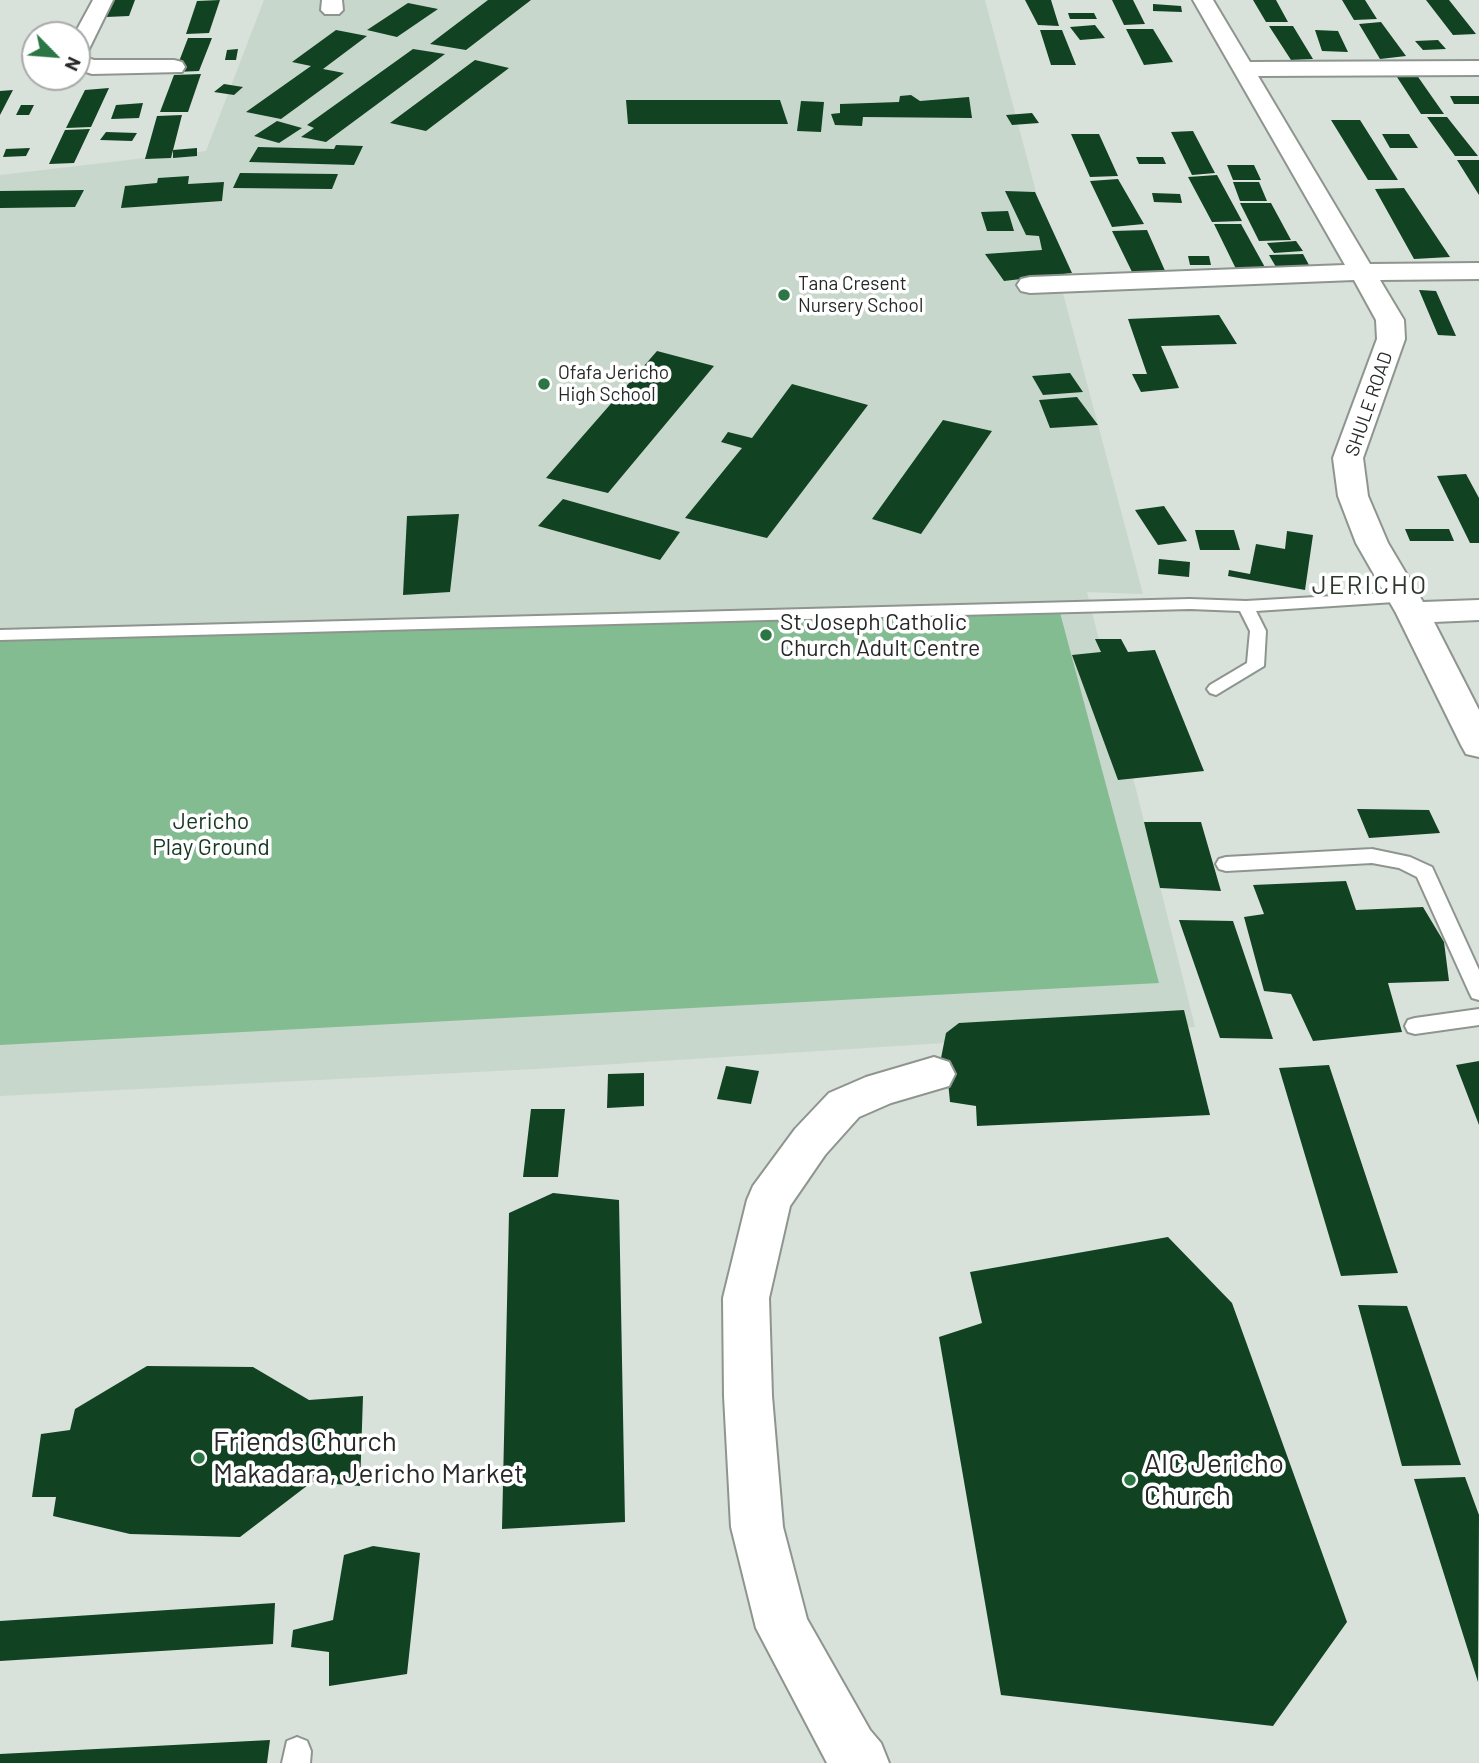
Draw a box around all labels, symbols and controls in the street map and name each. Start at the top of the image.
north arrow [21,21,91,91]
text: N [61,54,87,75]
place label: Tana Cresent Nursery School [798,273,923,317]
marker: Tana Cresent Nursery School [776,287,792,303]
street label: SHULE ROAD [1341,349,1397,459]
place label: Ofafa Jericho High School [558,362,669,406]
marker: Ofafa Jericho High School [536,376,552,392]
district label: JERICHO [1313,569,1427,601]
place label: St Joseph Catholic Church Adult Centre [780,608,980,662]
marker: St Joseph Catholic Church Adult Centre [758,627,774,643]
park label: Jericho Play Ground [152,807,270,861]
place label: Friends Church Makadara, Jericho Market [213,1425,524,1491]
place label: AIC Jericho Church [1144,1447,1284,1513]
marker: Friends Church Makadara, Jericho Market [191,1450,207,1466]
marker: AIC Jericho Church [1122,1472,1138,1488]

